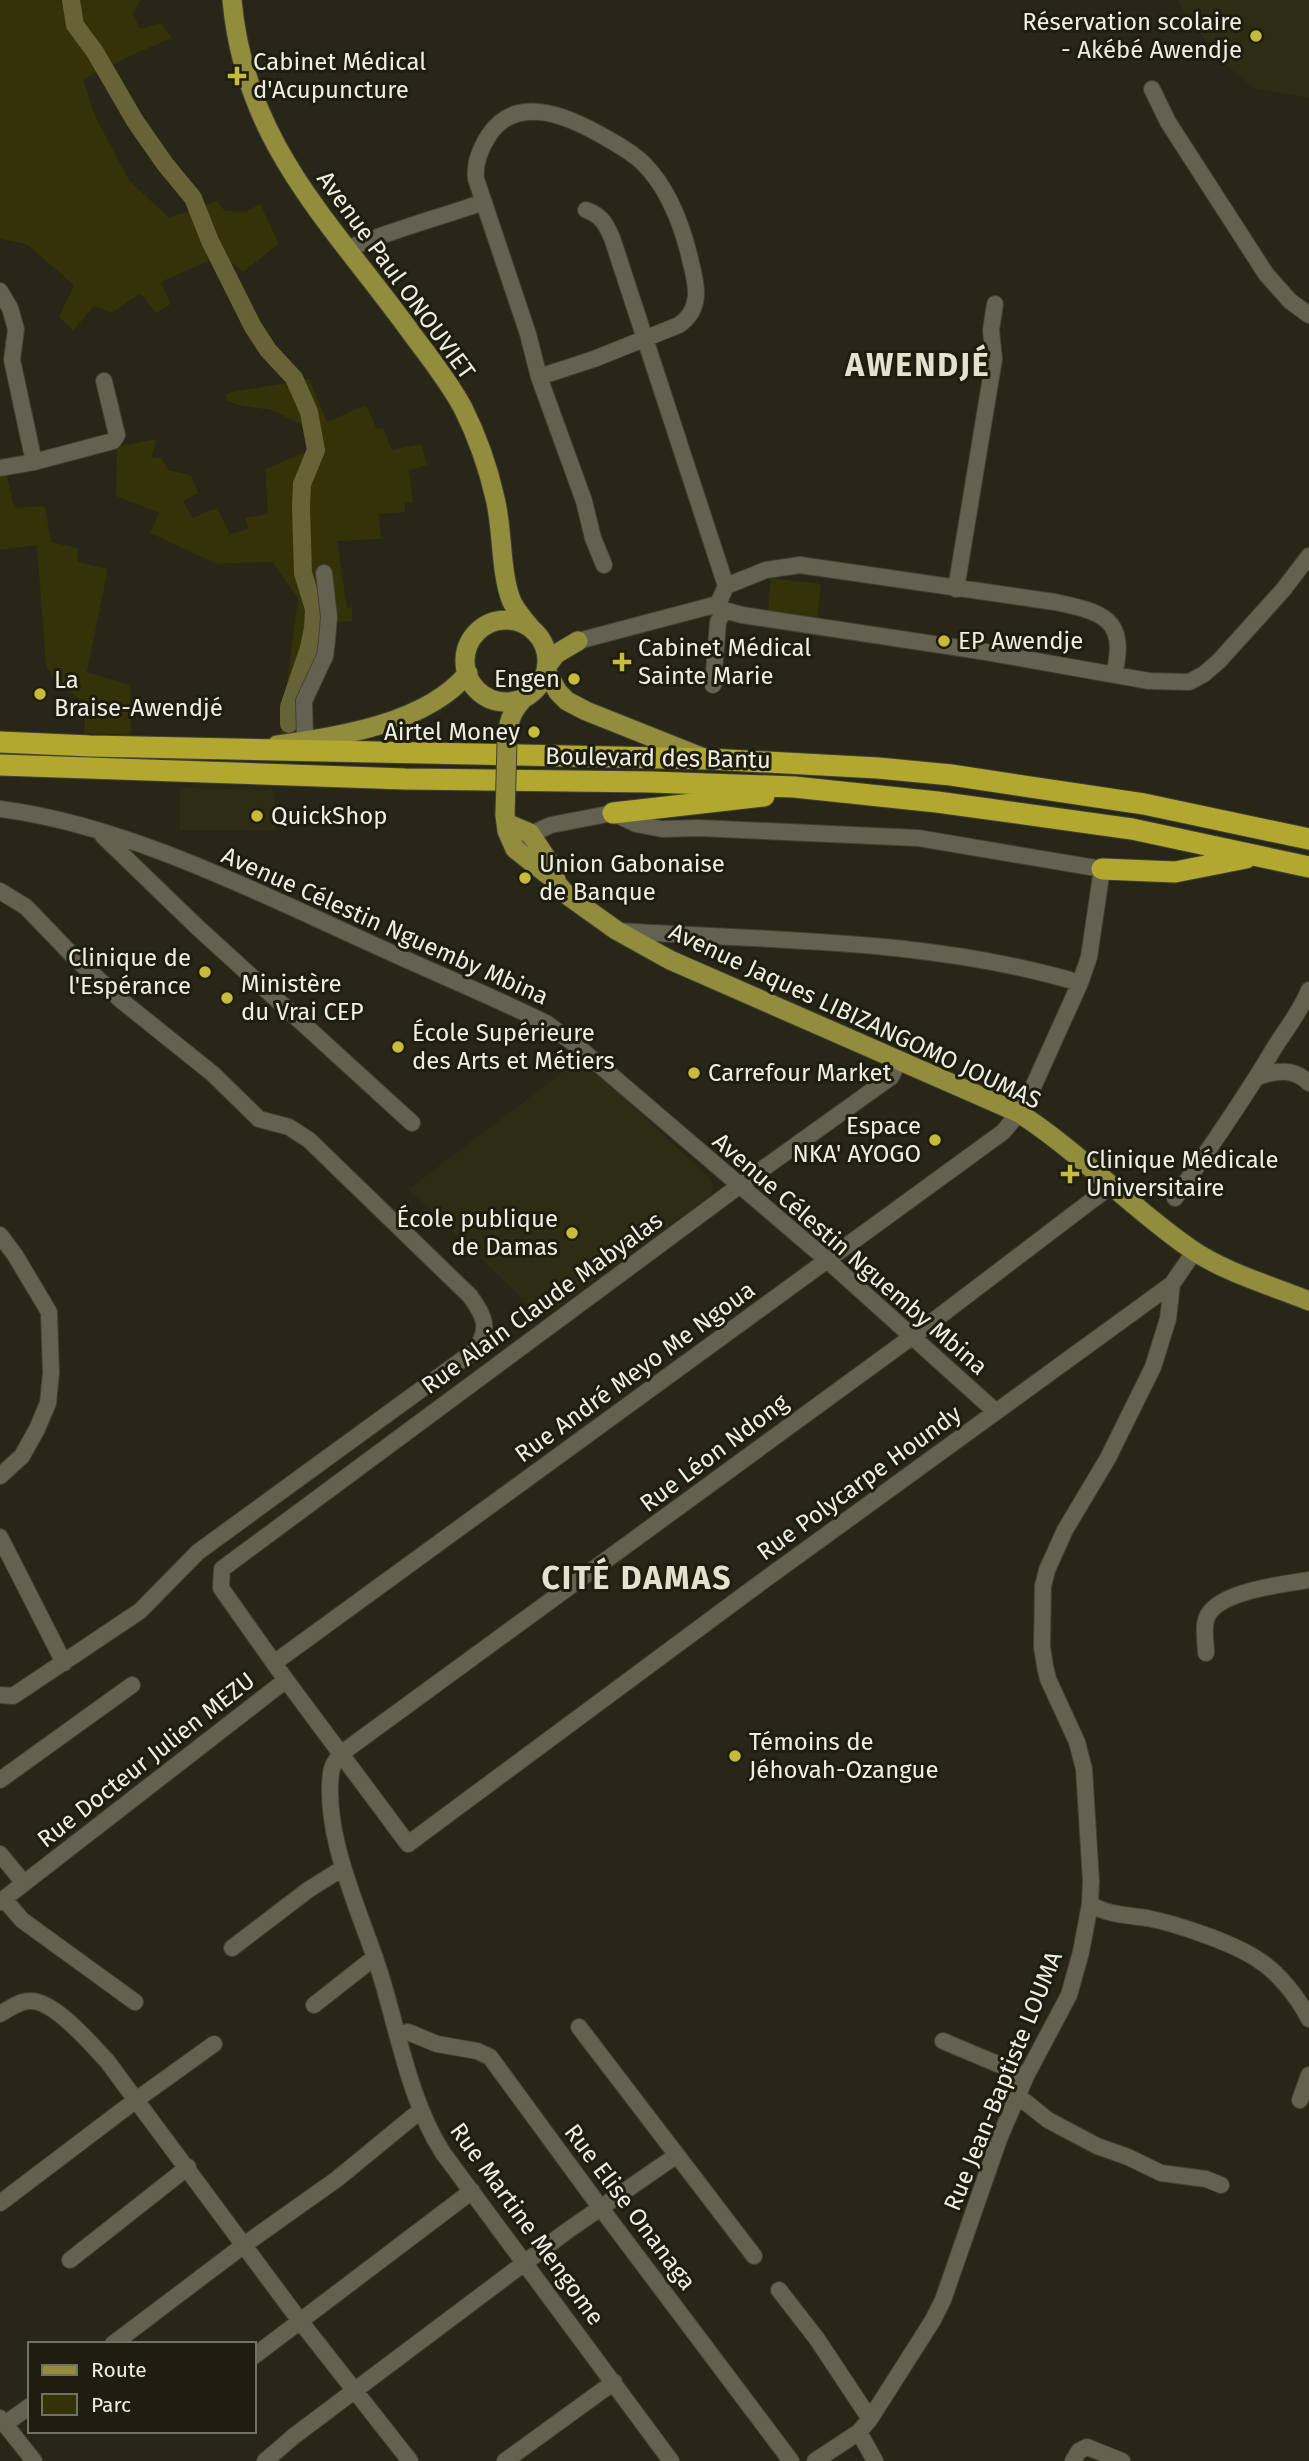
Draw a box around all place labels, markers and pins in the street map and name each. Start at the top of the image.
place label: Réservation scolaire - Akébé Awendje [1022,8,1242,64]
marker: Réservation scolaire - Akébé Awendje [1248,28,1264,44]
place label: Cabinet Médical d'Acupuncture [253,48,426,104]
marker: Cabinet Médical d'Acupuncture [227,66,247,86]
place label: EP Awendje [958,627,1083,655]
marker: EP Awendje [936,633,952,649]
place label: Cabinet Médical Sainte Marie [638,634,811,690]
marker: Cabinet Médical Sainte Marie [612,652,632,672]
place label: Engen [494,665,560,693]
place label: La Braise-Awendjé [54,666,223,722]
marker: Engen [566,671,582,687]
marker: La Braise-Awendjé [32,686,48,702]
place label: Airtel Money [384,718,520,746]
marker: Airtel Money [526,724,542,740]
place label: QuickShop [271,802,388,830]
marker: QuickShop [249,808,265,824]
place label: Union Gabonaise de Banque [539,850,725,906]
marker: Union Gabonaise de Banque [517,870,533,886]
place label: Clinique de l'Espérance [68,944,191,1000]
marker: Clinique de l'Espérance [197,964,213,980]
place label: Ministère du Vrai CEP [241,970,364,1026]
marker: Ministère du Vrai CEP [219,990,235,1006]
place label: École Supérieure des Arts et Métiers [412,1018,615,1075]
marker: École Supérieure des Arts et Métiers [390,1039,406,1055]
place label: Carrefour Market [708,1059,892,1087]
marker: Carrefour Market [686,1065,702,1081]
place label: Espace NKA' AYOGO [792,1112,921,1168]
marker: Espace NKA' AYOGO [927,1132,943,1148]
place label: Clinique Médicale Universitaire [1086,1146,1279,1202]
marker: Clinique Médicale Universitaire [1060,1164,1080,1184]
place label: École publique de Damas [397,1204,558,1261]
marker: École publique de Damas [564,1225,580,1241]
place label: Témoins de Jéhovah-Ozangue [749,1728,939,1784]
marker: Témoins de Jéhovah-Ozangue [727,1748,743,1764]

